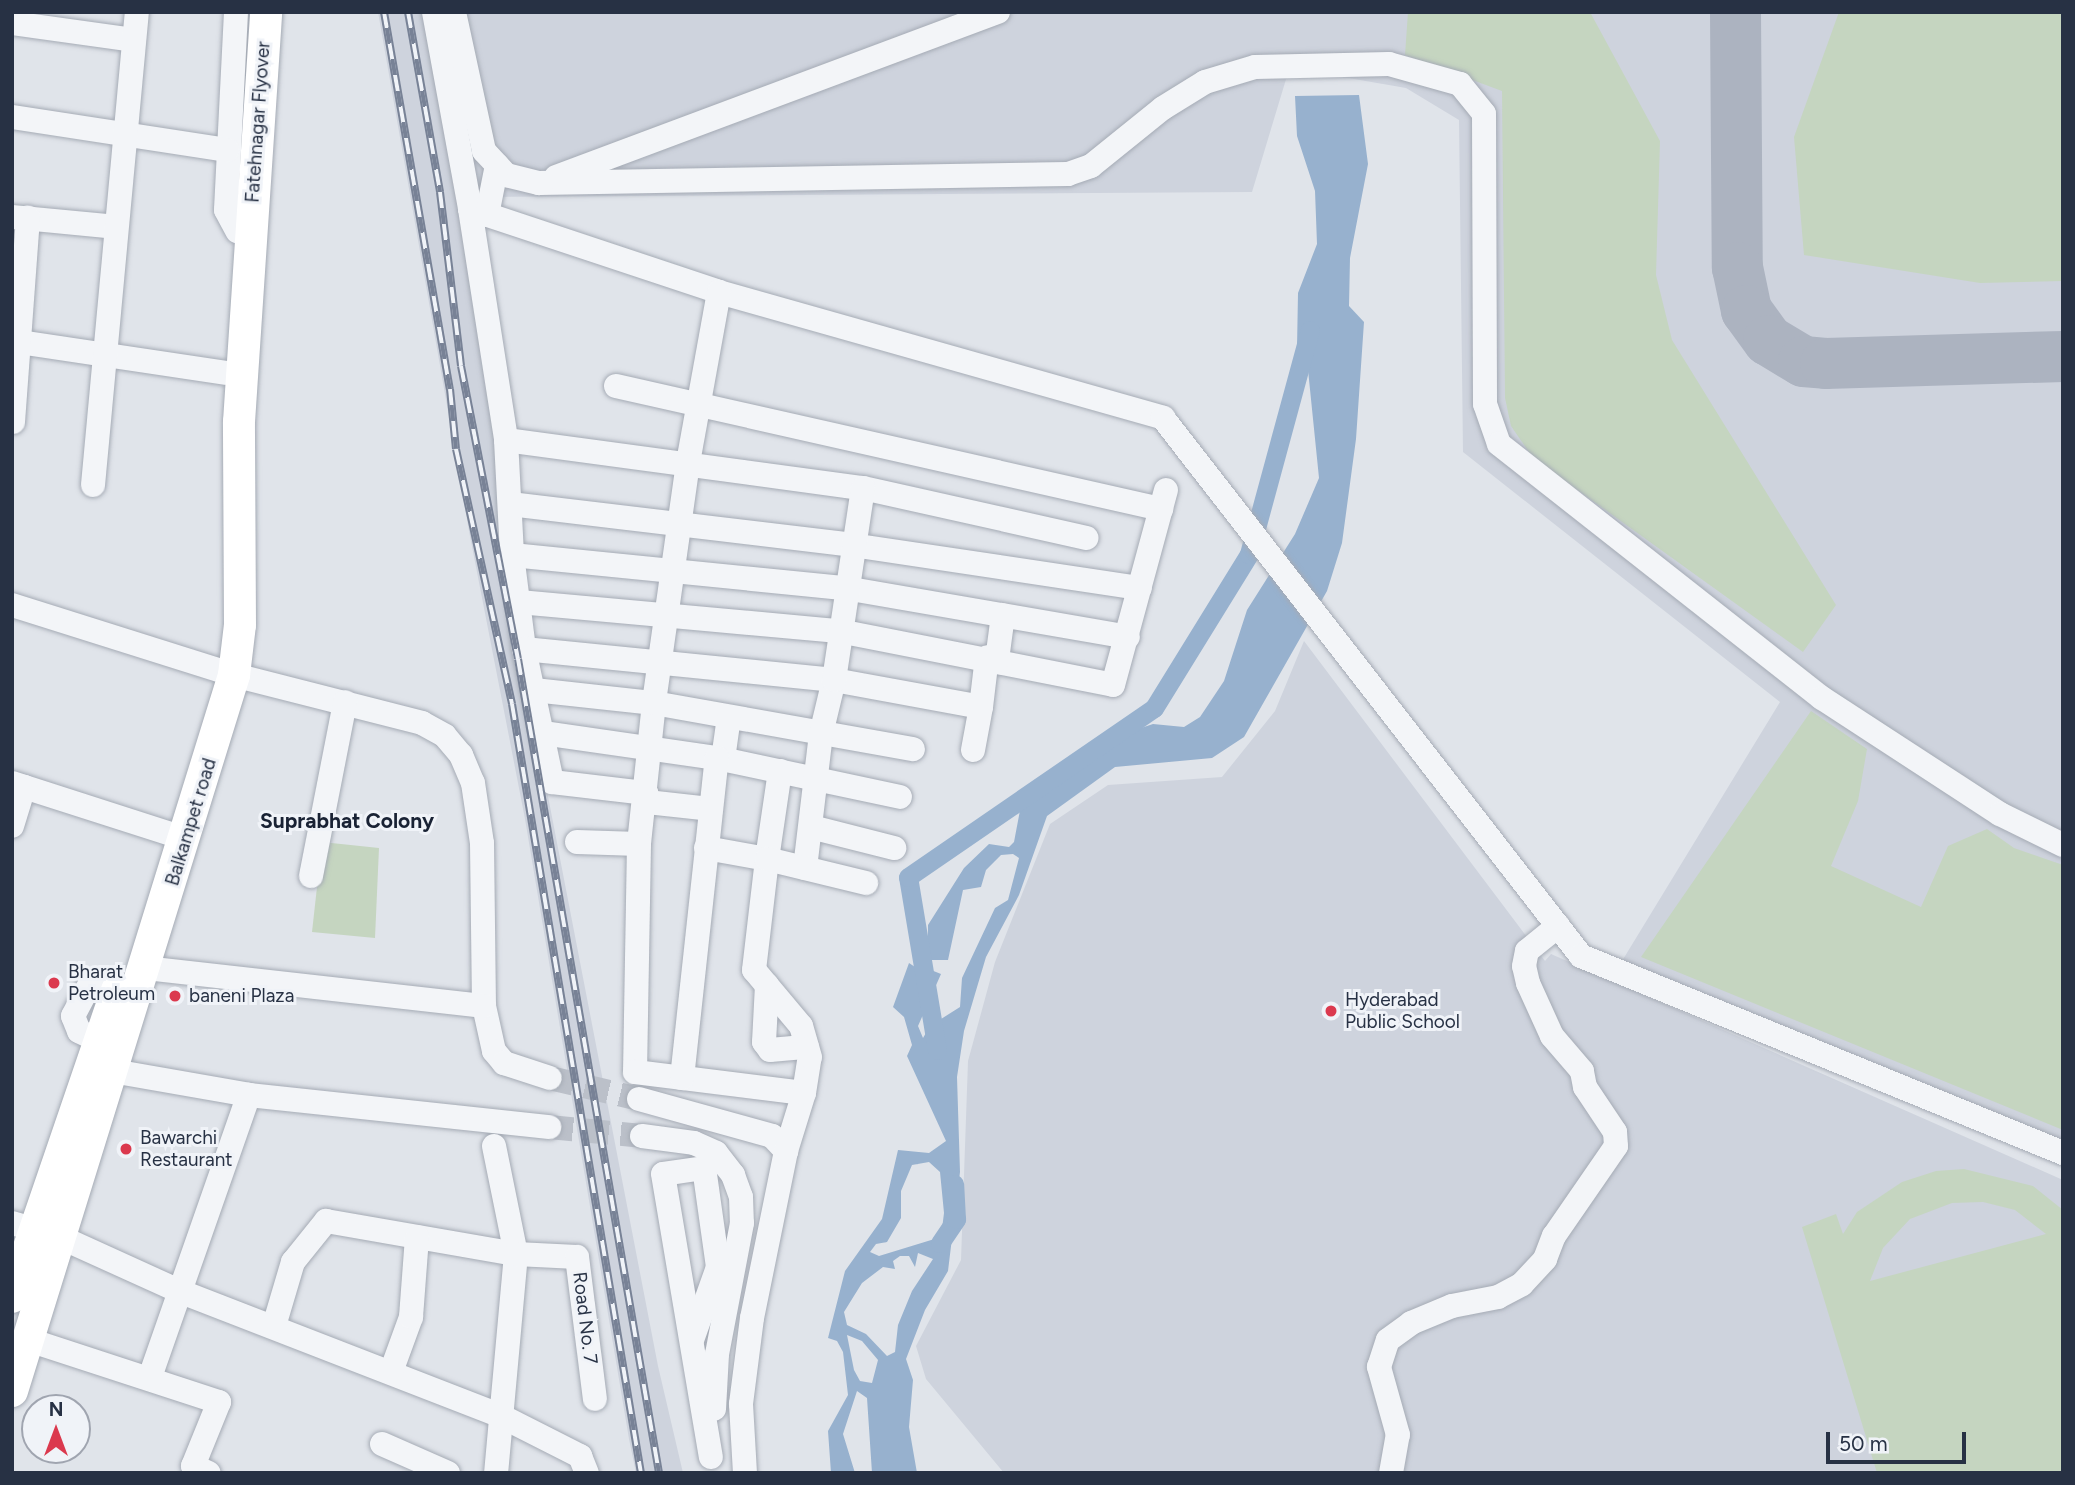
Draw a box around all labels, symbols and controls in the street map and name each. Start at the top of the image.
street label: Fatehnagar Flyover [241,41,275,203]
street label: Balkampet road [161,756,221,888]
district label: Suprabhat Colony [260,808,434,834]
place label: Bharat Petroleum [68,961,155,1005]
marker: Bharat Petroleum [46,975,62,991]
place label: baneni Plaza [189,985,294,1007]
marker: baneni Plaza [167,988,183,1004]
place label: Hyderabad Public School [1345,989,1460,1033]
marker: Hyderabad Public School [1323,1003,1339,1019]
place label: Bawarchi Restaurant [140,1127,232,1171]
marker: Bawarchi Restaurant [118,1141,134,1157]
street label: Road No. 7 [568,1270,602,1366]
north arrow [21,1394,91,1464]
text: N [49,1398,63,1421]
scale bar [1830,1418,1970,1462]
text: 50 m [1839,1431,1888,1456]

